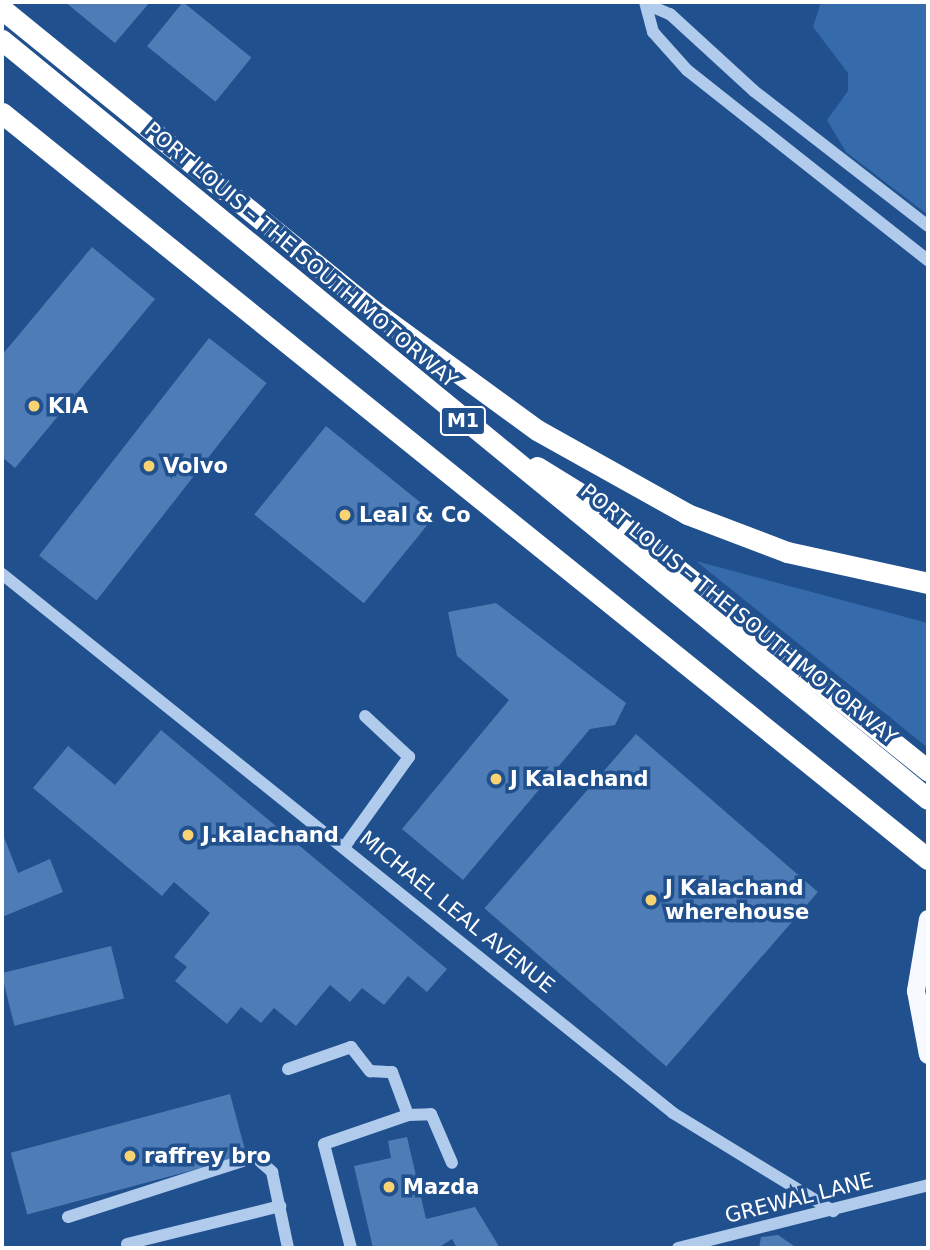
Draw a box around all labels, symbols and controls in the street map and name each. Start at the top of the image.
street label: PORT LOUIS – THE SOUTH MOTORWAY [140,117,462,393]
place label: KIA [48,393,88,419]
marker: KIA [26,398,42,414]
road number: M1 [438,406,488,436]
place label: Volvo [163,453,228,479]
marker: Volvo [141,458,157,474]
street label: PORT LOUIS – THE SOUTH MOTORWAY [576,478,902,750]
place label: Leal & Co [359,502,471,528]
marker: Leal & Co [337,507,353,523]
place label: J Kalachand [510,766,648,792]
marker: J Kalachand [488,771,504,787]
place label: J.kalachand [202,822,339,848]
street label: MICHAEL LEAL AVENUE [354,826,560,998]
marker: J.kalachand [180,827,196,843]
place label: J Kalachand wherehouse [665,875,809,925]
marker: J Kalachand wherehouse [643,892,659,908]
place label: raffrey bro [144,1143,271,1169]
marker: raffrey bro [122,1148,138,1164]
street label: GREWAL LANE [722,1167,876,1229]
place label: Mazda [403,1174,479,1200]
marker: Mazda [381,1179,397,1195]

